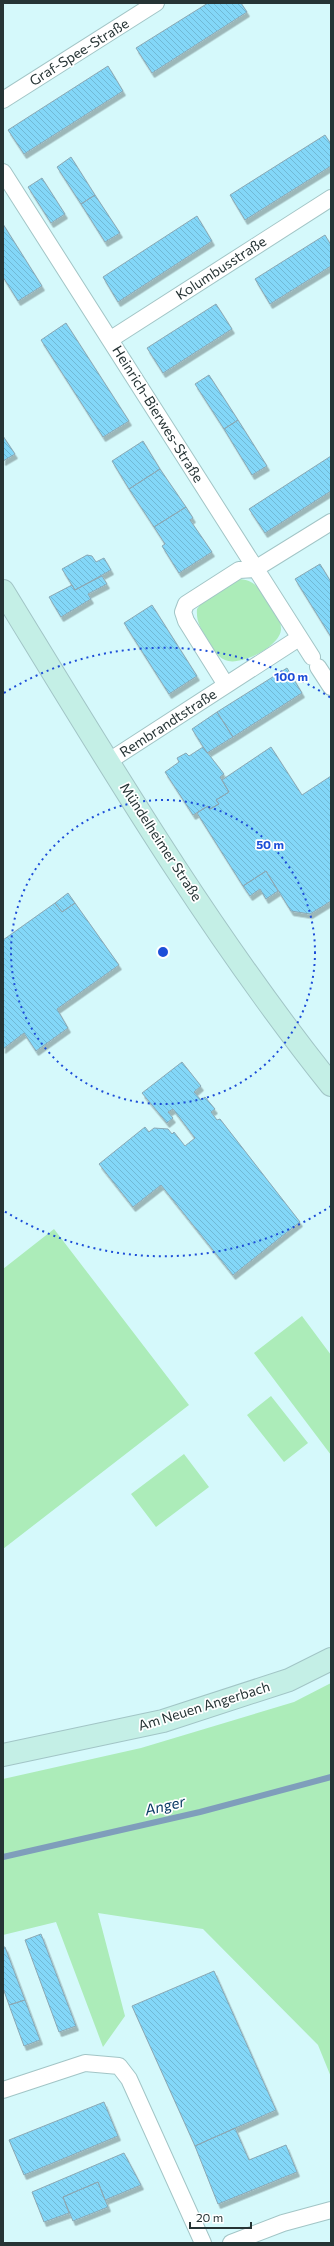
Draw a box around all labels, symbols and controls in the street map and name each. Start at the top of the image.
street label: Graf-Spee-Straße [26,14,131,89]
street label: Kolumbusstraße [172,232,269,303]
street label: Heinrich-Bierwes-Straße [109,342,208,485]
text: 100 m [274,669,308,683]
street label: Rembrandtstraße [116,685,219,760]
street label: Mündelheimer Straße [117,779,206,904]
text: 50 m [256,837,284,851]
centre of rings [156,945,170,959]
street label: Am Neuen Angerbach [136,1677,272,1734]
water label: Anger [142,1791,188,1819]
scale bar [190,2204,251,2230]
text: 20 m [196,2210,223,2224]

